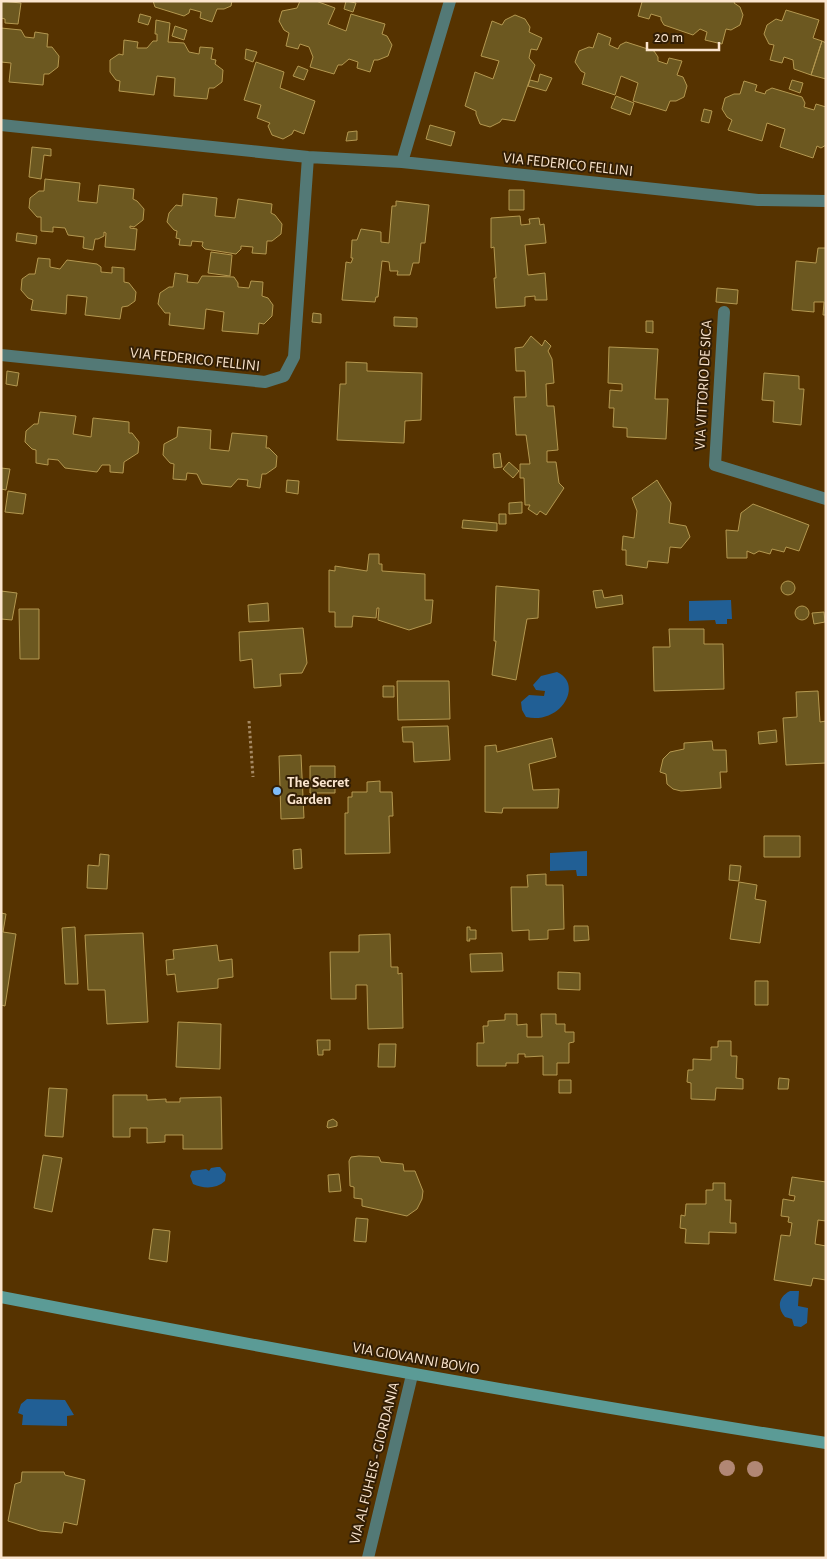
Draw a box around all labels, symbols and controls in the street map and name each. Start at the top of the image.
scale bar [647,20,720,52]
text: 20 m [654,30,683,45]
street label: VIA FEDERICO FELLINI [502,150,634,179]
street label: VIA VITTORIO DE SICA [693,319,714,450]
street label: VIA FEDERICO FELLINI [129,345,261,374]
place label: The Secret Garden [287,775,349,807]
marker: The Secret Garden [271,785,283,797]
street label: VIA GIOVANNI BOVIO [351,1340,481,1377]
street label: VIA AL FUHEIS - GIORDANIA [347,1380,402,1546]

